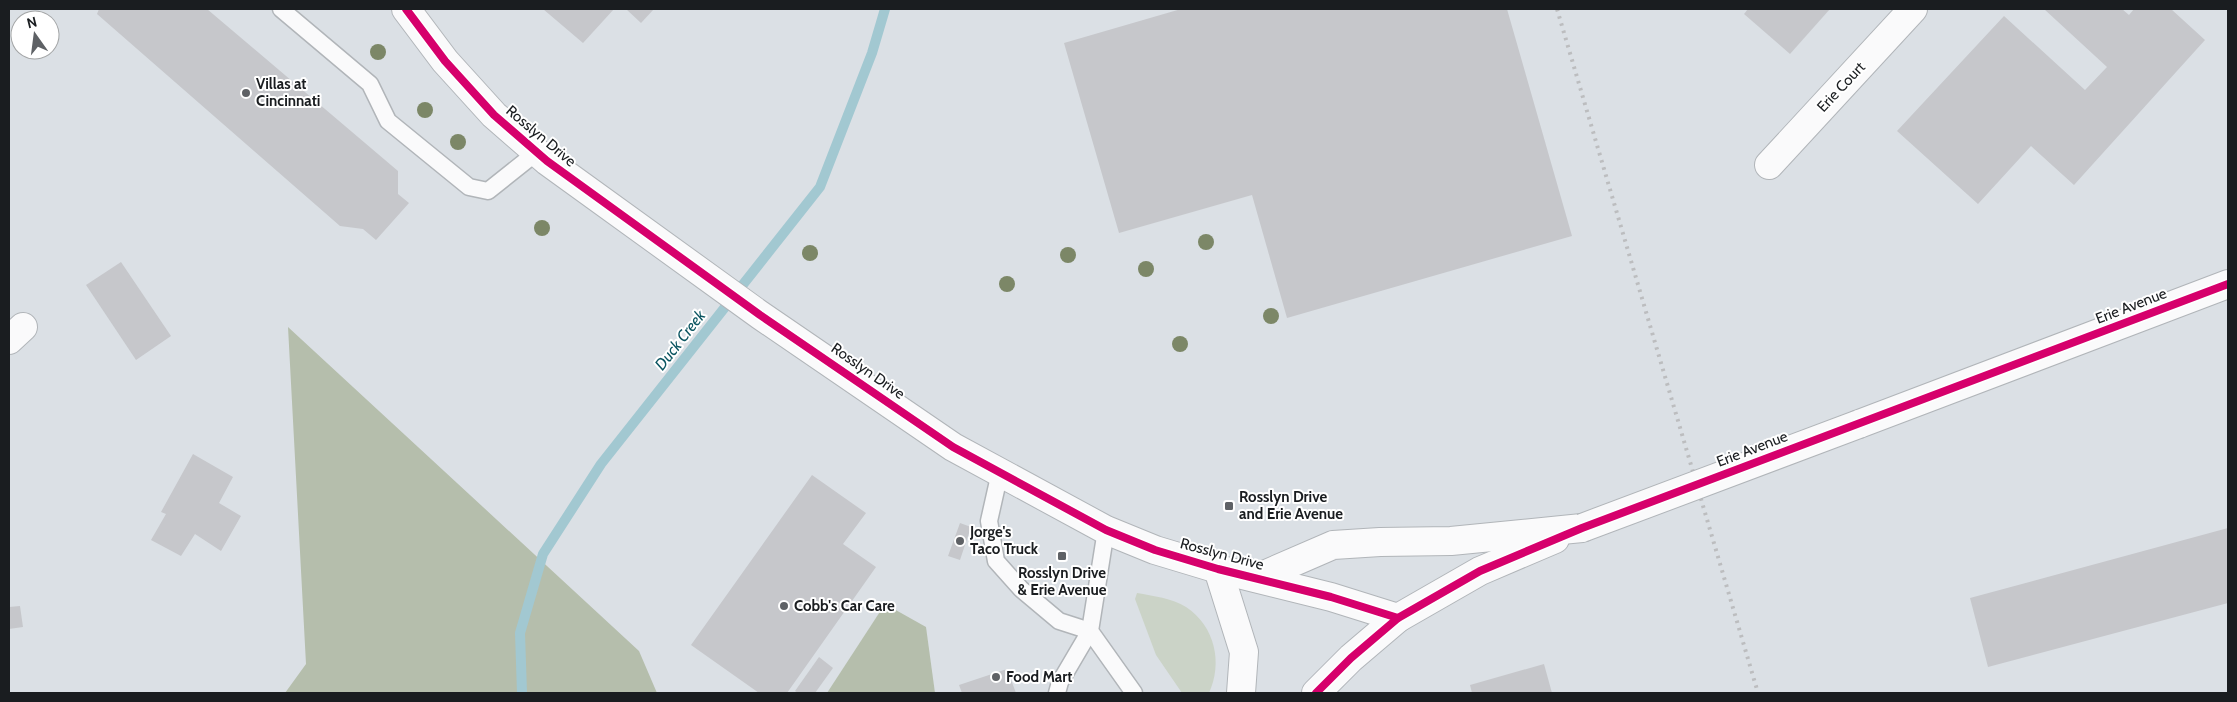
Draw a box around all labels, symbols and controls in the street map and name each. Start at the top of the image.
north arrow [10,10,60,60]
text: N [25,12,39,32]
street label: Erie Court [1813,58,1869,116]
place label: Villas at Cincinnati [256,75,320,110]
marker: Villas at Cincinnati [240,87,252,99]
street label: Rosslyn Drive [502,102,580,171]
street label: Erie Avenue [2093,284,2169,328]
water label: Duck Creek [651,305,710,374]
street label: Rosslyn Drive [828,339,909,403]
street label: Erie Avenue [1714,427,1790,471]
place label: Rosslyn Drive and Erie Avenue [1239,488,1343,523]
marker: Rosslyn Drive and Erie Avenue [1223,500,1235,512]
place label: Jorge's Taco Truck [969,523,1039,558]
street label: Rosslyn Drive [1178,534,1266,574]
marker: Jorge's Taco Truck [954,535,966,547]
marker: Rosslyn Drive & Erie Avenue [1056,550,1068,562]
place label: Rosslyn Drive & Erie Avenue [1018,564,1107,599]
place label: Cobb's Car Care [794,597,895,615]
marker: Cobb's Car Care [778,600,790,612]
place label: Food Mart [1006,668,1072,686]
marker: Food Mart [990,671,1002,683]

